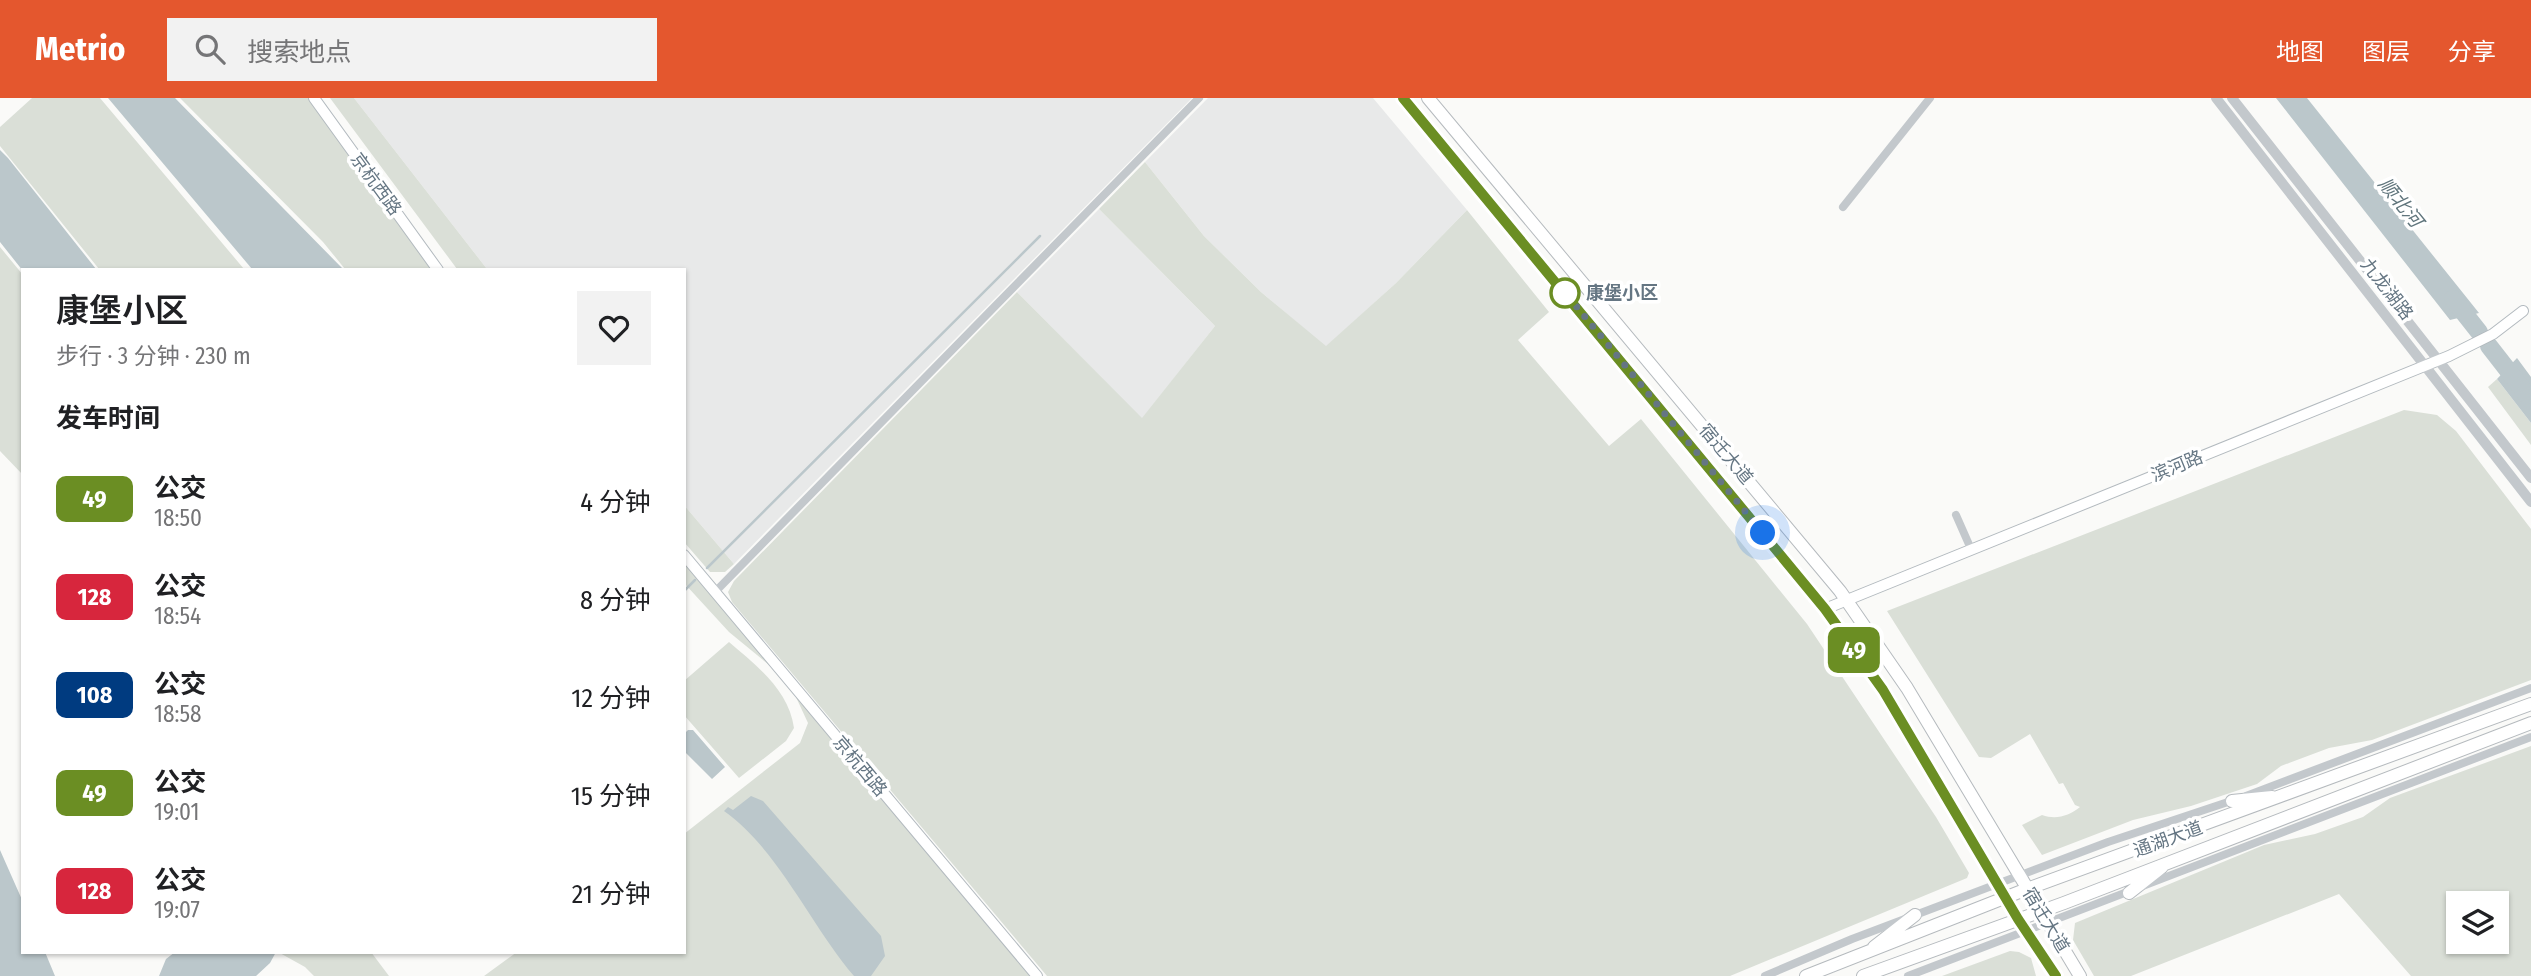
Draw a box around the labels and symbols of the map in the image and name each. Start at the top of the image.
street label: 京杭西路 [346,148,406,220]
water label: 顺北河 [2374,173,2430,235]
street label: 九龙湖路 [2356,254,2418,324]
marker: 康堡小区 [1550,278,1580,308]
place label: 康堡小区 [1586,282,1658,304]
street label: 宿迁大道 [1694,419,1758,489]
street label: 滨河路 [2148,446,2206,486]
your location [1745,515,1780,550]
line badge: 49 [1822,627,1885,673]
street label: 京杭西路 [828,731,892,801]
street label: 通湖大道 [2130,816,2206,862]
street label: 宿迁大道 [2018,883,2074,957]

